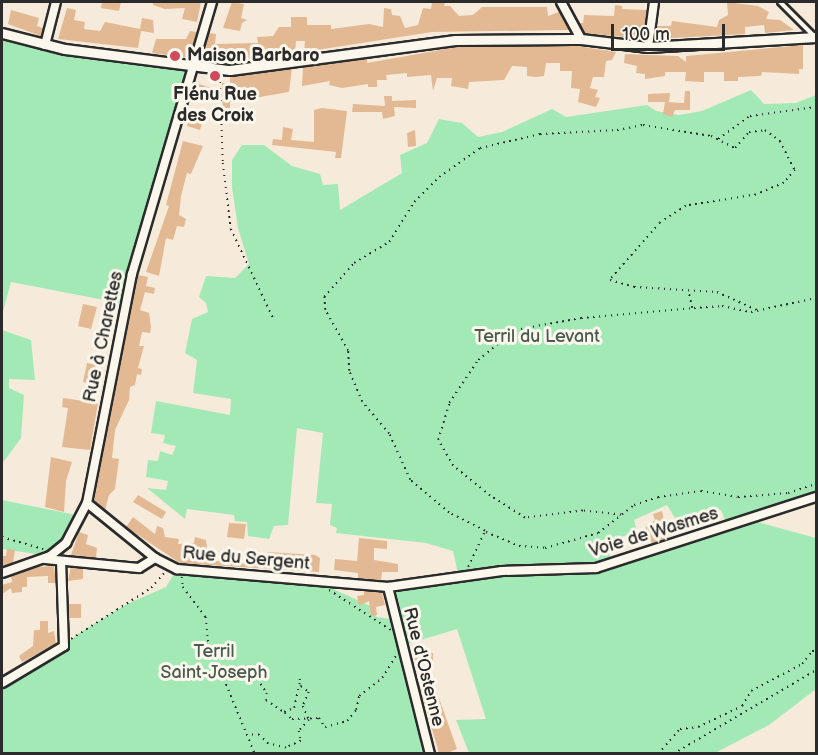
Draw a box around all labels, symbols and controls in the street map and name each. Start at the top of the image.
scale bar [614,12,728,50]
text: 100 m [622,24,670,45]
place label: Maison Barbaro [187,45,319,67]
marker: Maison Barbaro [168,49,182,63]
marker: Flénu Rue des Croix [208,69,222,83]
place label: Flénu Rue des Croix [173,85,257,128]
street label: Rue à Charettes [80,270,128,404]
park label: Terril du Levant [474,326,600,348]
street label: Voie de Wasmes [587,503,721,563]
street label: Rue du Sergent [181,543,311,575]
street label: Rue d'Ostenne [398,605,448,729]
park label: Terril Saint-Joseph [161,642,267,684]

